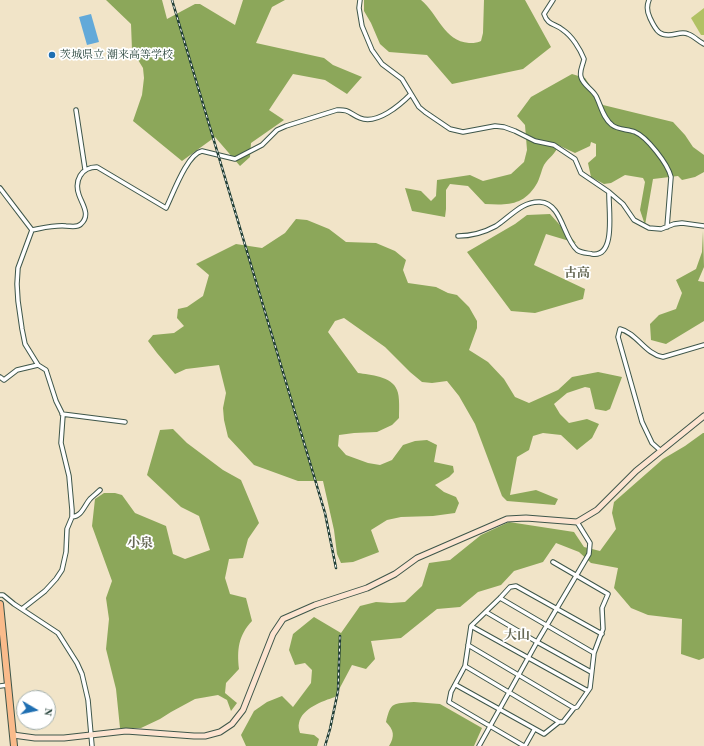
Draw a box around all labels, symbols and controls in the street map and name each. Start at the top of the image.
place label: 茨城県立 潮来高等学校 [60,48,173,62]
marker: 茨城県立 潮来高等学校 [47,50,57,60]
district label: 古高 [564,266,590,282]
district label: 小泉 [127,536,153,552]
district label: 大山 [504,628,530,644]
north arrow [16,690,56,730]
text: N [41,707,53,717]

